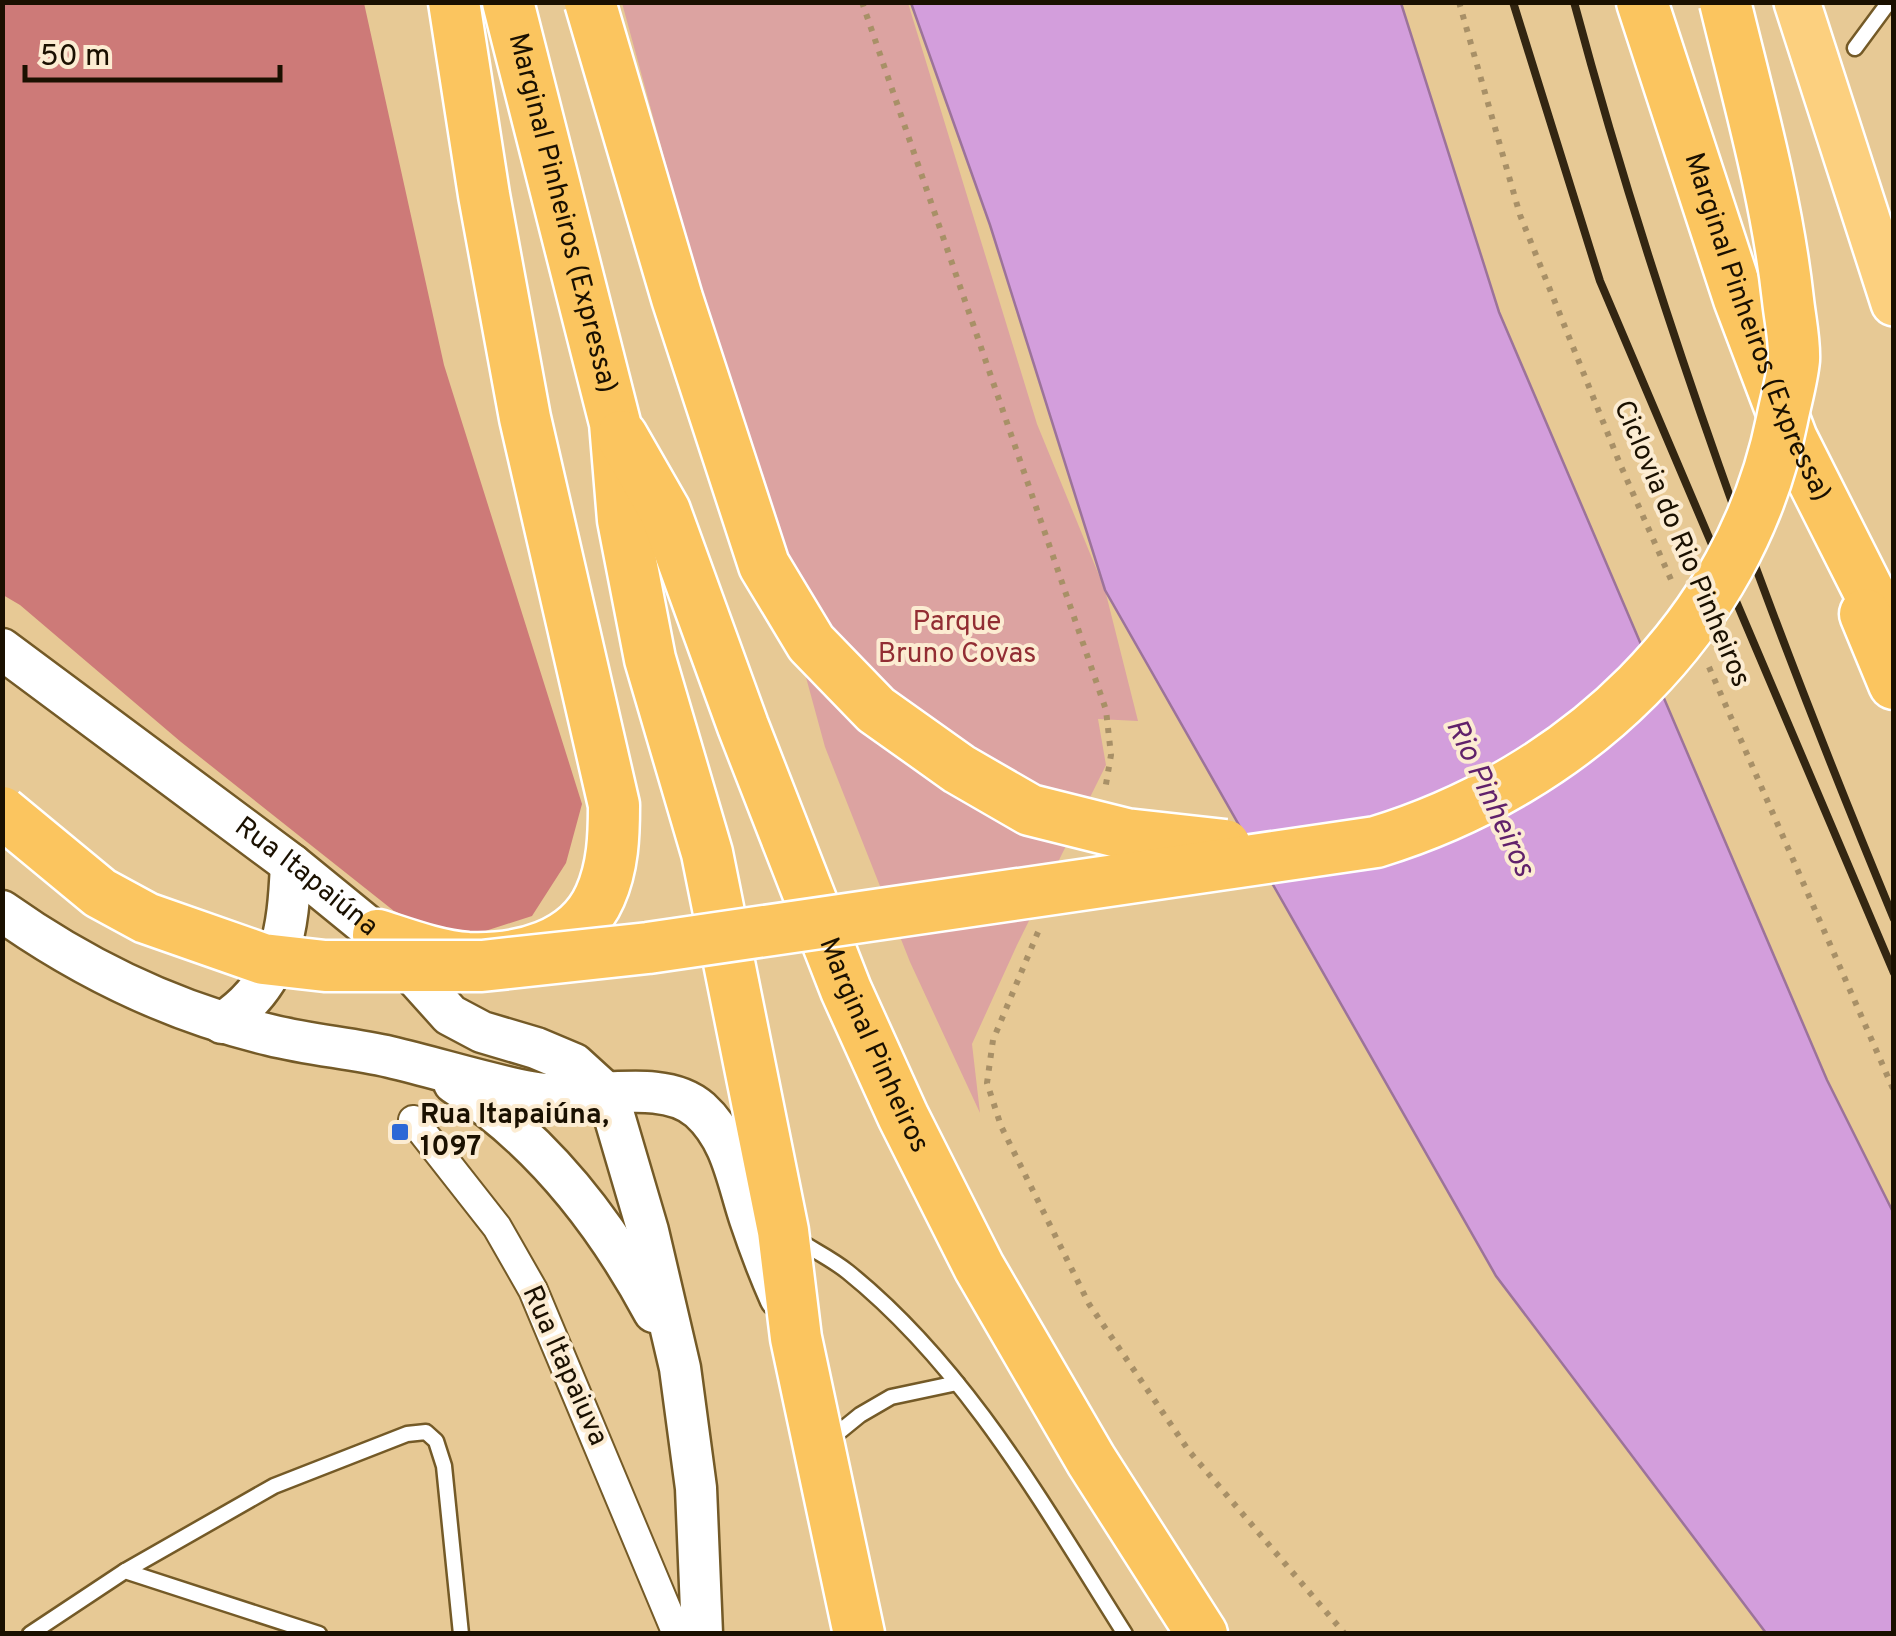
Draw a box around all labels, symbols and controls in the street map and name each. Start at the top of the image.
scale bar [25,20,280,82]
street label: Marginal Pinheiros (Expressa) [499,30,625,397]
text: 50 m [40,39,110,76]
street label: Marginal Pinheiros (Expressa) [1675,148,1839,508]
street label: Ciclovia do Rio Pinheiros [1604,395,1758,693]
park label: Parque Bruno Covas [878,605,1036,673]
water label: Rio Pinheiros [1436,713,1542,883]
street label: Rua Itapaiúna [227,810,385,945]
street label: Marginal Pinheiros [809,933,937,1159]
place label: Rua Itapaiúna, 1097 [420,1098,609,1166]
marker: Rua Itapaiúna, 1097 [389,1121,411,1143]
street label: Rua Itapaiuva [513,1280,615,1452]

